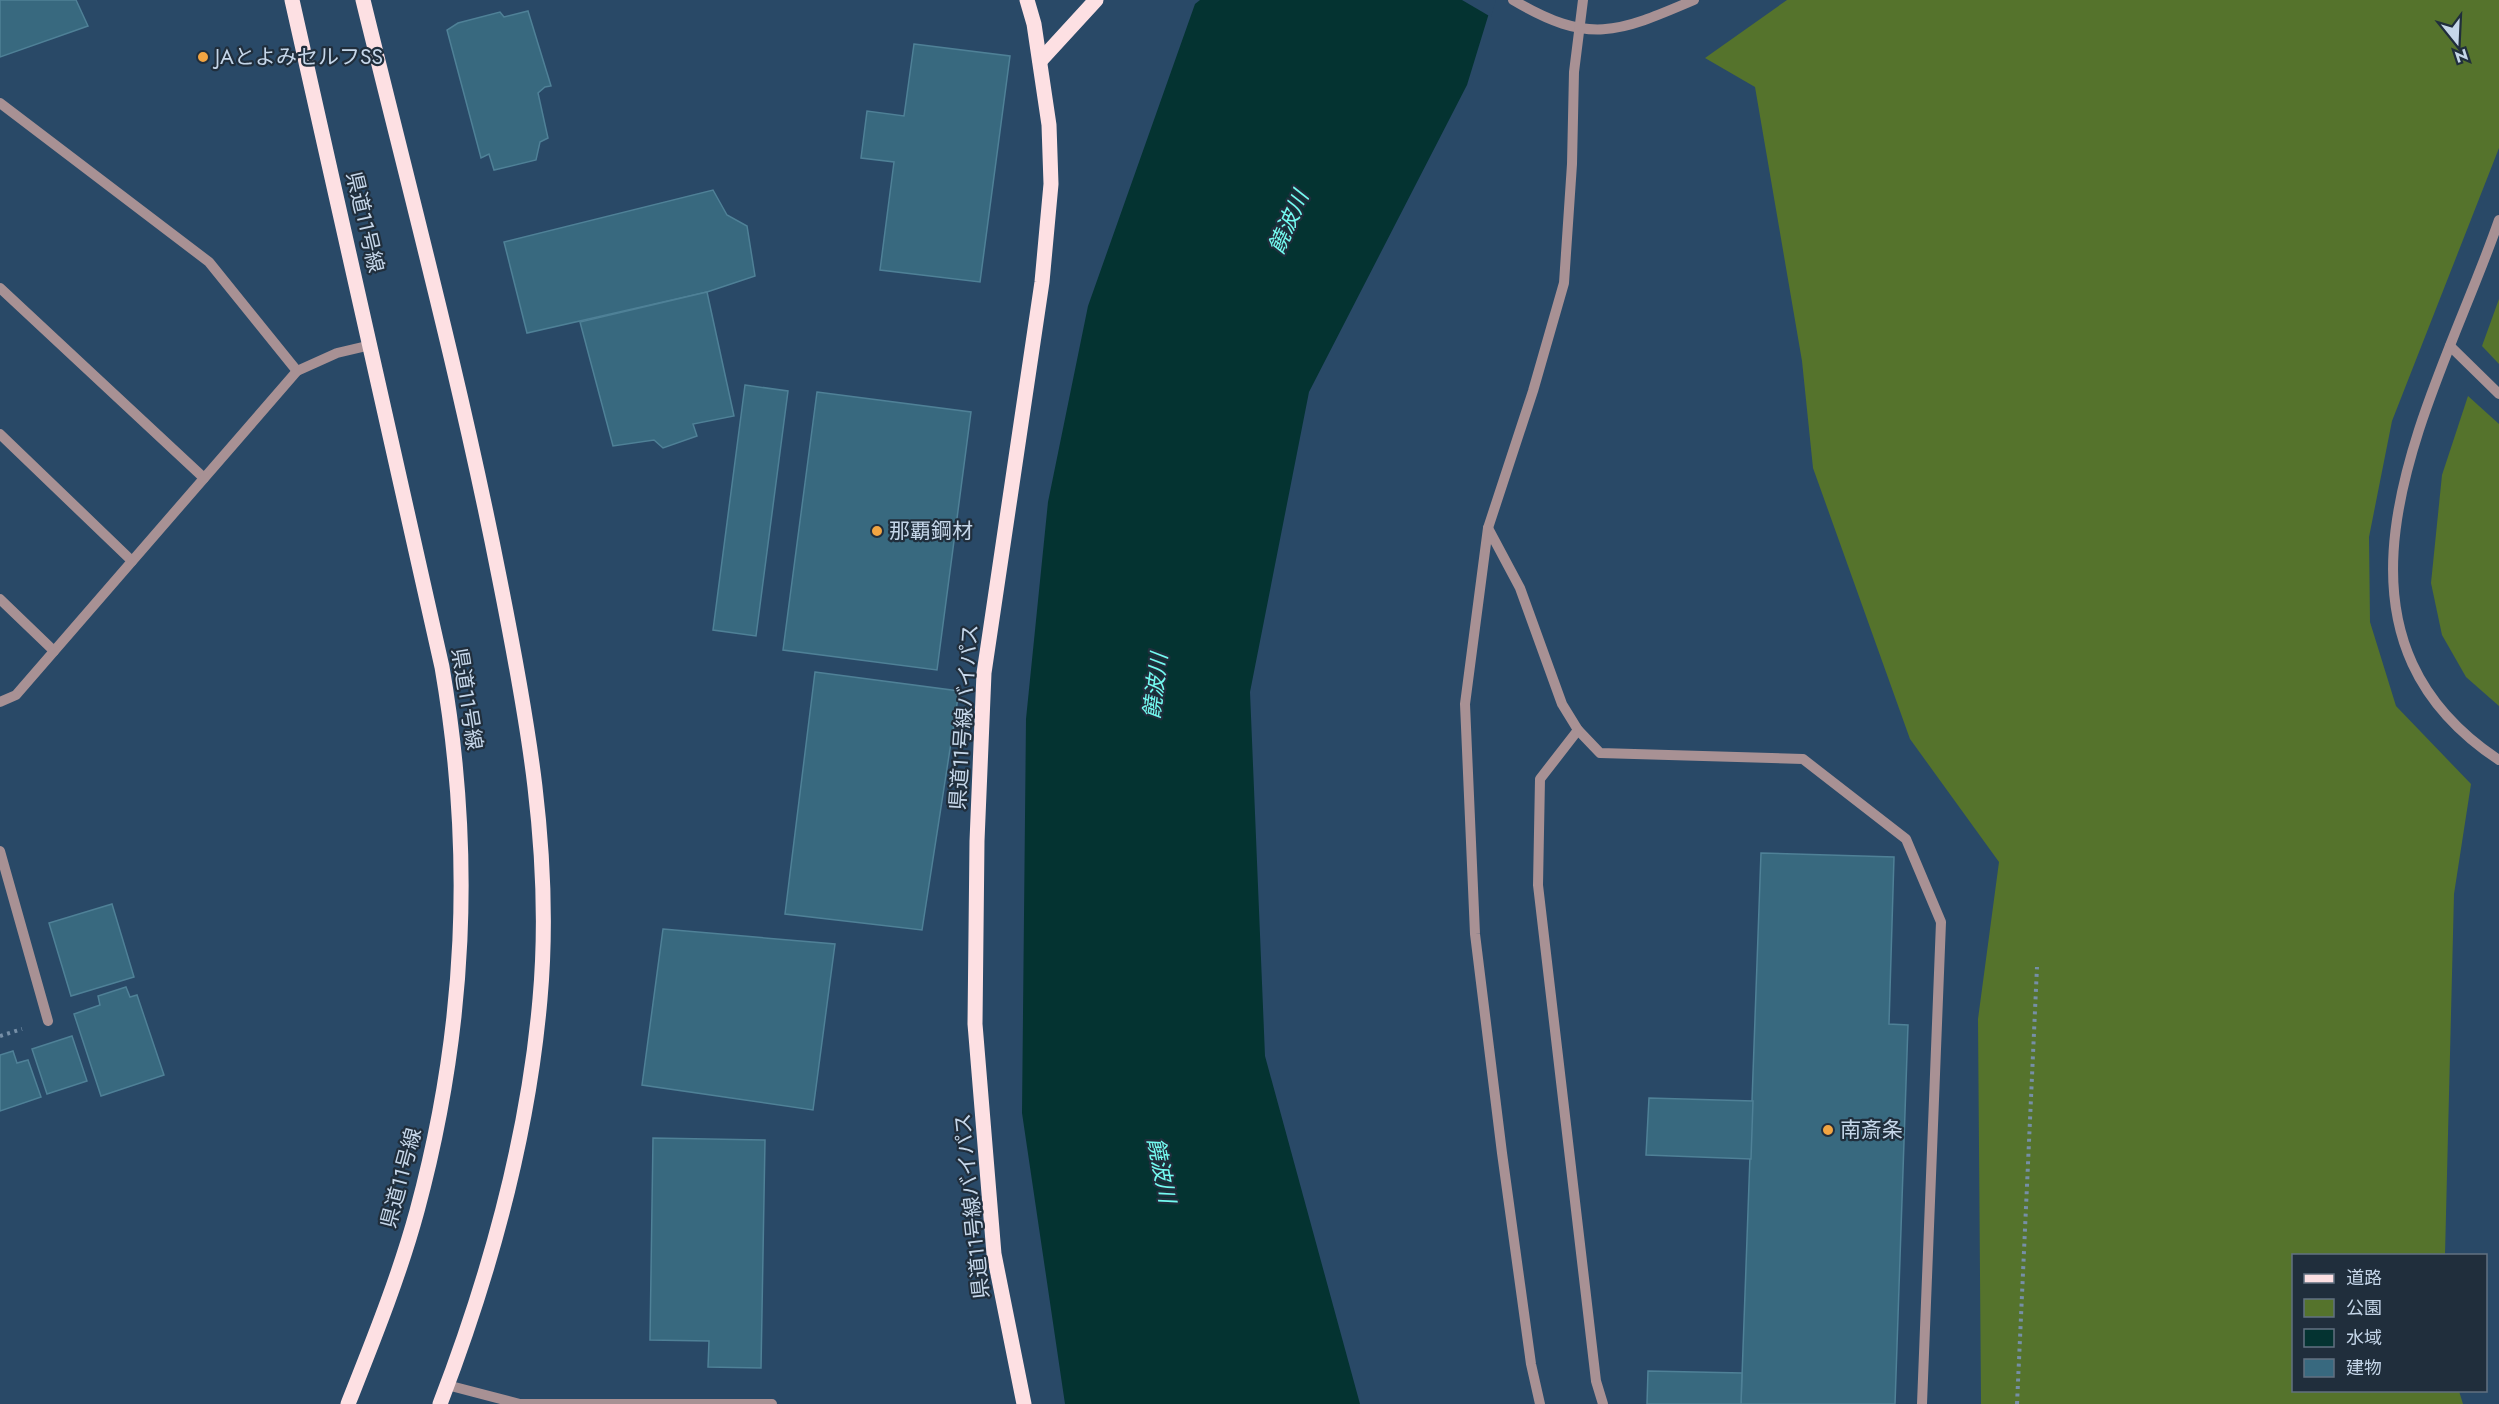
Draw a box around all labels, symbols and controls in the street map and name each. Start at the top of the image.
north arrow [2427,12,2487,72]
place label: JAとよみセルフSS [212,42,383,72]
text: N [2452,43,2471,69]
marker: JAとよみセルフSS [196,50,210,64]
street label: 県道11号線 [339,168,391,276]
water label: 饒波川 [1260,184,1317,259]
place label: 那覇鋼材 [889,516,973,546]
marker: 那覇鋼材 [870,524,884,538]
street label: 県道11号線バイパス [943,623,985,811]
street label: 県道11号線 [444,646,490,752]
water label: 饒波川 [1135,649,1175,721]
street label: 県道11号線バイパス [947,1112,997,1300]
place label: 南斎条 [1840,1115,1903,1145]
marker: 南斎条 [1821,1123,1835,1137]
street label: 県道11号線 [373,1124,429,1232]
water label: 饒波川 [1140,1135,1184,1207]
legend [2292,1254,2487,1392]
text: 道路 [2346,1265,2382,1291]
text: 公園 [2346,1295,2382,1321]
text: 水域 [2346,1325,2382,1351]
text: 建物 [2346,1355,2382,1381]

